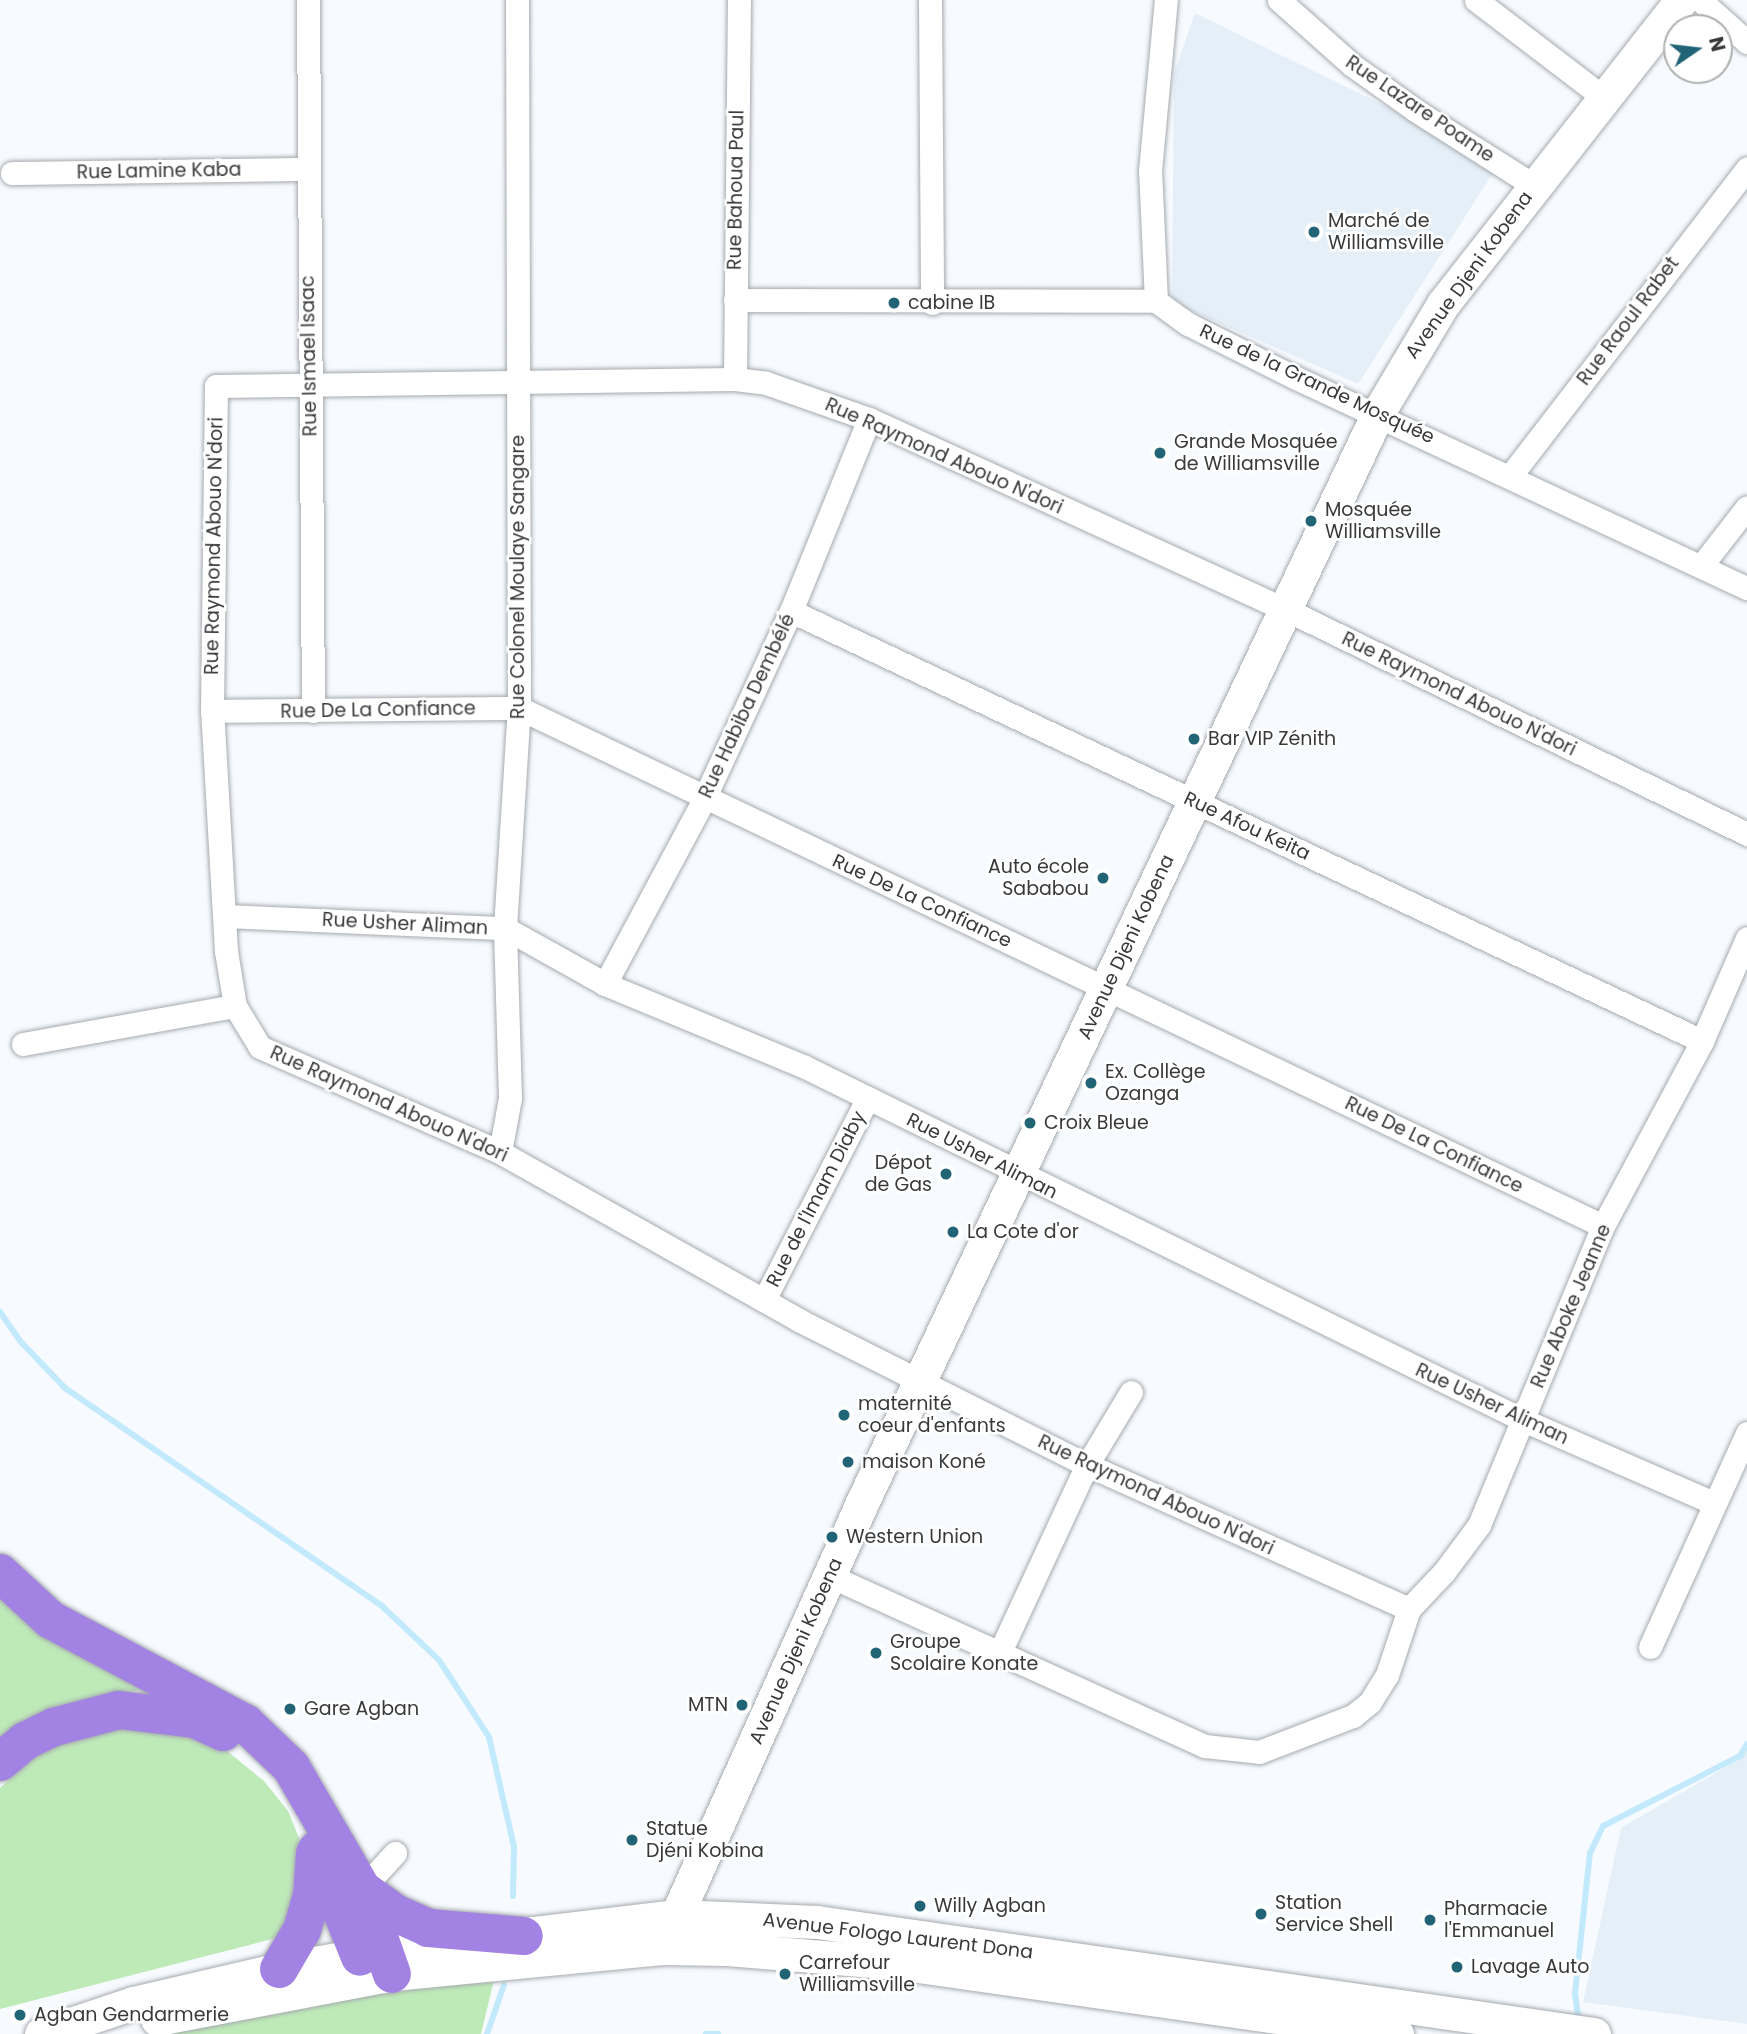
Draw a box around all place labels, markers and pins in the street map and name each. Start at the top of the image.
place label: Marché de Williamsville [1328,210,1444,254]
marker: Marché de Williamsville [1306,224,1322,240]
place label: cabine IB [908,292,995,314]
marker: cabine IB [886,295,902,311]
place label: Grande Mosquée de Williamsville [1174,431,1338,475]
marker: Grande Mosquée de Williamsville [1152,445,1168,461]
place label: Mosquée Williamsville [1325,499,1441,543]
marker: Mosquée Williamsville [1303,513,1319,529]
place label: Bar VIP Zénith [1208,728,1336,750]
marker: Bar VIP Zénith [1186,731,1202,747]
place label: Auto école Sababou [988,856,1089,900]
marker: Auto école Sababou [1095,870,1111,886]
place label: Ex. Collège Ozanga [1105,1061,1205,1105]
marker: Ex. Collège Ozanga [1083,1075,1099,1091]
place label: Croix Bleue [1044,1112,1149,1134]
marker: Croix Bleue [1022,1115,1038,1131]
place label: Dépot de Gas [865,1152,932,1196]
marker: Dépot de Gas [938,1166,954,1182]
place label: La Cote d'or [967,1221,1079,1243]
marker: La Cote d'or [945,1224,961,1240]
place label: maternité coeur d'enfants [858,1393,1006,1437]
marker: maternité coeur d'enfants [836,1407,852,1423]
place label: maison Koné [862,1451,986,1473]
marker: maison Koné [840,1454,856,1470]
place label: Western Union [846,1526,983,1548]
marker: Western Union [824,1529,840,1545]
place label: Groupe Scolaire Konate [890,1631,1038,1675]
marker: Groupe Scolaire Konate [868,1645,884,1661]
place label: MTN [688,1694,728,1716]
marker: MTN [734,1697,750,1713]
place label: Gare Agban [304,1698,419,1720]
marker: Gare Agban [282,1701,298,1717]
place label: Statue Djéni Kobina [646,1818,764,1862]
marker: Statue Djéni Kobina [624,1832,640,1848]
place label: Station Service Shell [1275,1892,1393,1936]
place label: Willy Agban [934,1895,1046,1917]
marker: Willy Agban [912,1898,928,1914]
place label: Pharmacie l'Emmanuel [1444,1898,1554,1942]
marker: Station Service Shell [1253,1906,1269,1922]
marker: Pharmacie l'Emmanuel [1422,1912,1438,1928]
place label: Carrefour Williamsville [799,1952,915,1996]
place label: Lavage Auto [1471,1956,1589,1978]
marker: Lavage Auto [1449,1959,1465,1975]
marker: Carrefour Williamsville [777,1966,793,1982]
place label: Agban Gendarmerie [34,2004,229,2026]
marker: Agban Gendarmerie [12,2007,28,2023]

